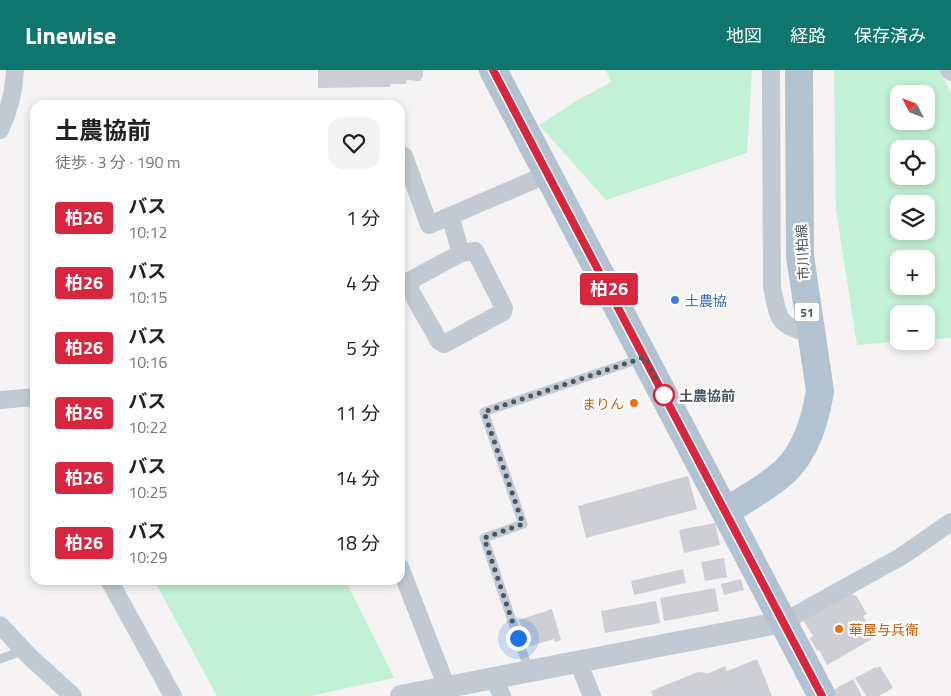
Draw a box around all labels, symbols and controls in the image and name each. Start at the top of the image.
text: Linewise [25,17,116,53]
text: 地図 [726,22,762,49]
text: 経路 [790,22,826,49]
text: 保存済み [854,22,926,49]
north arrow [890,85,935,130]
map controls [890,85,935,350]
text: 土農協前 [55,112,151,148]
button: heart [328,117,380,169]
button: locate [890,140,935,185]
text: 徒歩 · 3 分 · 190 m [55,150,180,174]
text: バス [128,191,166,220]
button: layers [890,195,935,240]
text: 1 分 [346,203,380,232]
text: 柏26 [65,204,103,231]
text: 10:12 [128,220,167,244]
street label: 市川柏線 [790,223,814,281]
button: + [890,250,935,295]
text: バス [128,256,166,285]
text: 4 分 [346,268,380,297]
text: 柏26 [65,269,103,296]
line badge: 柏26 [580,273,638,305]
text: 柏26 [590,275,628,302]
text: 10:15 [128,285,167,309]
place label: 土農協 [685,290,727,311]
marker: 土農協 [669,294,681,306]
road number: 51 [794,302,820,322]
button: − [890,305,935,350]
text: バス [128,321,166,350]
text: 5 分 [346,333,380,362]
text: 柏26 [65,334,103,361]
text: 10:16 [128,350,167,374]
marker: 土農協前 [653,384,675,406]
place label: 土農協前 [679,385,735,406]
text: バス [128,386,166,415]
place label: まりん [582,393,624,414]
marker: まりん [628,397,640,409]
text: 11 分 [336,398,380,427]
text: 柏26 [65,399,103,426]
text: 10:22 [128,415,167,439]
text: バス [128,451,166,480]
text: 14 分 [336,463,380,492]
text: 柏26 [65,464,103,491]
text: 10:25 [128,480,167,504]
text: バス [128,516,166,545]
text: 18 分 [336,528,380,557]
text: 柏26 [65,529,103,556]
text: 10:29 [128,545,167,569]
place label: 華屋与兵衛 [849,619,919,640]
marker: 華屋与兵衛 [833,623,845,635]
your location [506,626,531,651]

